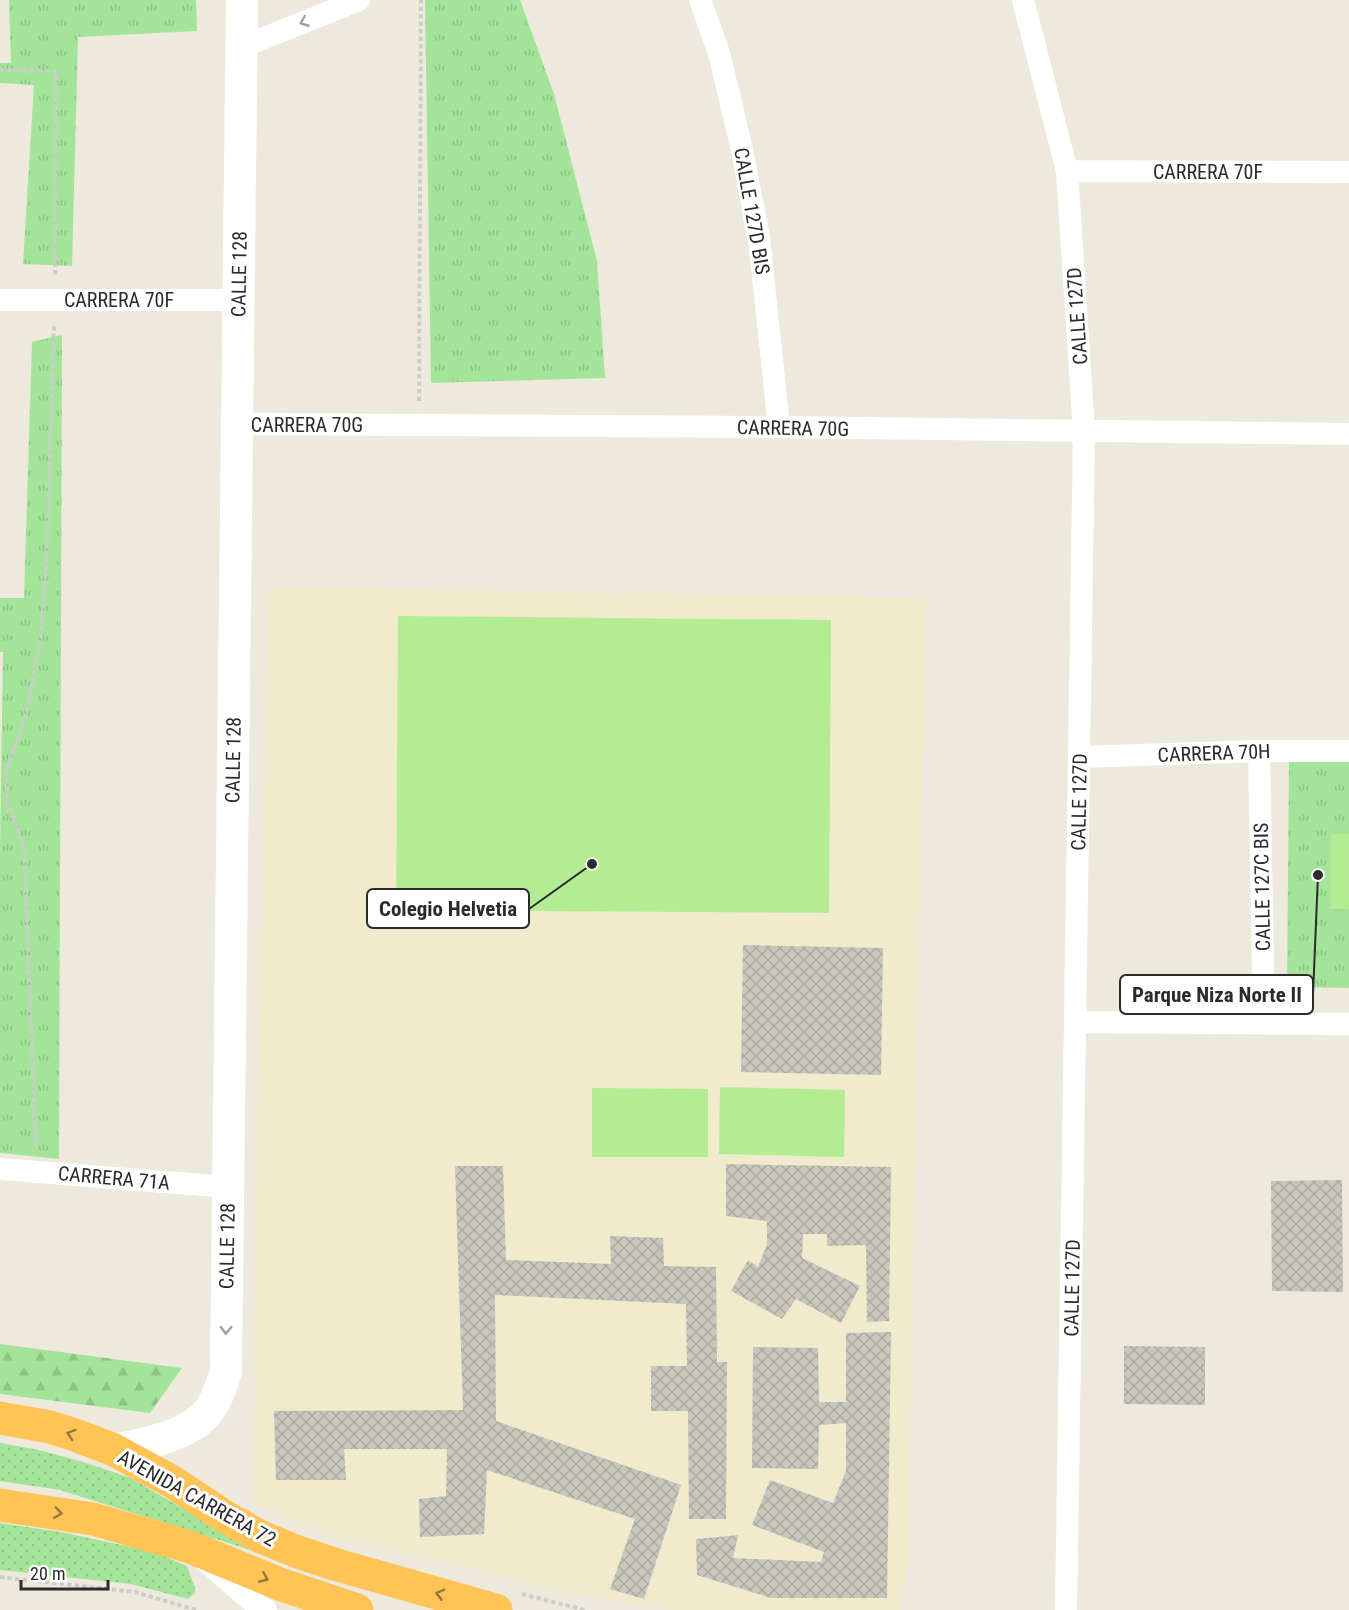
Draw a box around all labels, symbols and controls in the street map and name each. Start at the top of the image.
one-way arrow [299,15,310,27]
street label: CALLE 127D BIS [729,146,775,276]
street label: CARRERA 70F [1153,160,1263,184]
street label: CALLE 128 [226,231,252,317]
street label: CALLE 127D [1062,267,1092,365]
street label: CARRERA 70F [64,288,174,312]
street label: CARRERA 70G [251,413,363,437]
street label: CARRERA 70G [737,415,849,441]
street label: CALLE 128 [220,717,246,803]
street label: CARRERA 70H [1157,739,1271,767]
street label: CALLE 127D [1066,753,1092,851]
street label: CALLE 127C BIS [1249,823,1275,951]
callout: Colegio Helvetia [367,889,529,928]
text: Colegio Helvetia [379,897,517,921]
callout: Parque Niza Norte II [1120,975,1313,1014]
text: Parque Niza Norte II [1132,983,1302,1007]
street label: CARRERA 71A [57,1161,171,1195]
street label: CALLE 128 [214,1203,240,1289]
street label: CALLE 127D [1059,1239,1085,1337]
one-way arrow [220,1325,232,1334]
one-way arrow [66,1429,77,1441]
street label: AVENIDA CARRERA 72 [114,1445,280,1551]
one-way arrow [53,1506,63,1519]
scale bar [21,1553,108,1591]
text: 20 m [30,1563,65,1584]
one-way arrow [257,1570,268,1582]
one-way arrow [435,1588,445,1601]

